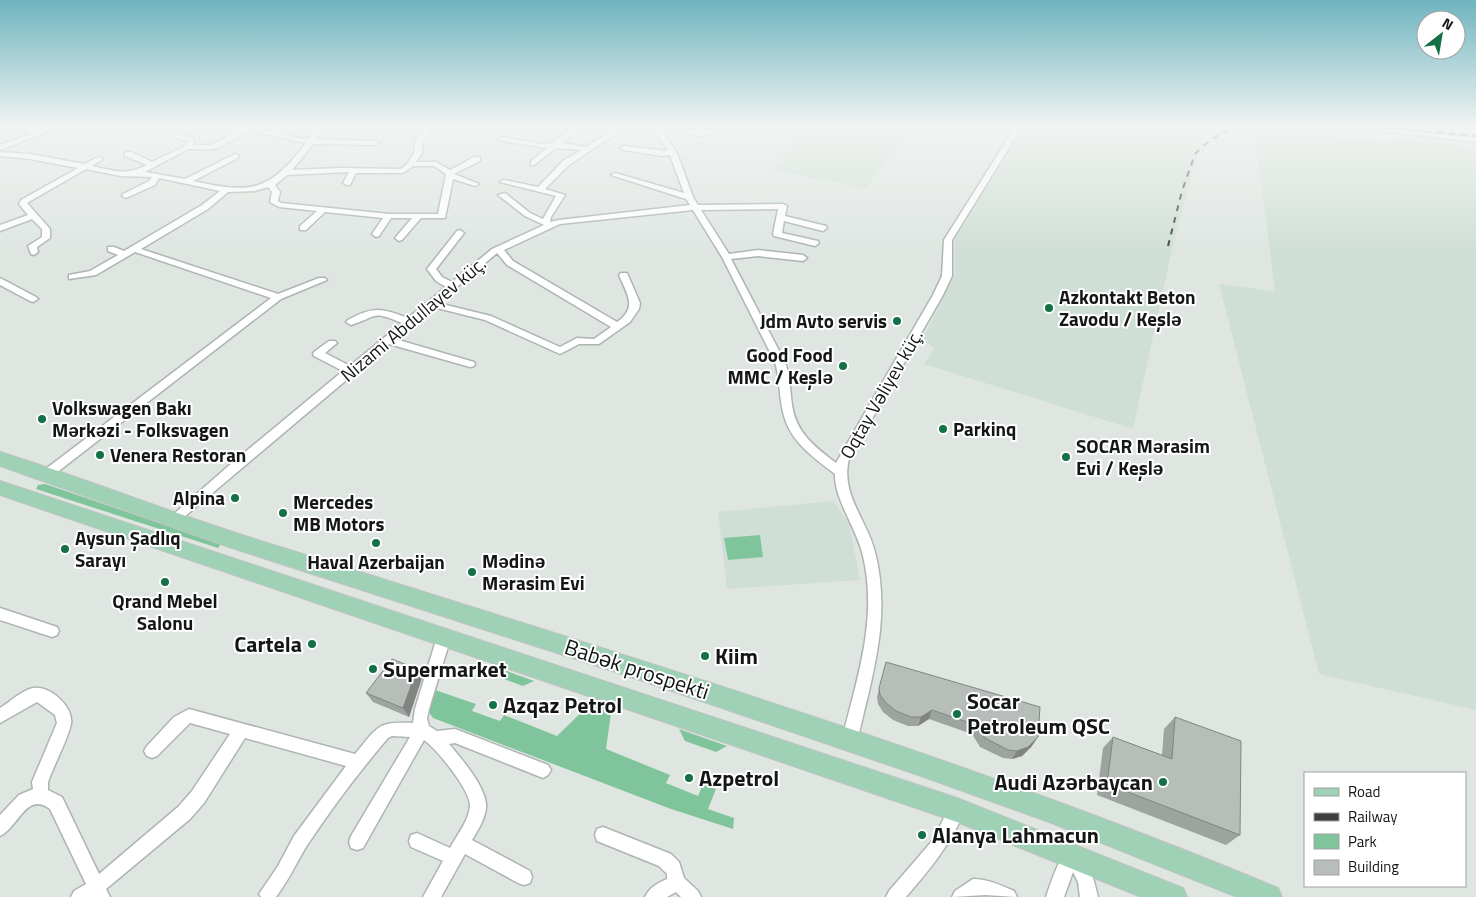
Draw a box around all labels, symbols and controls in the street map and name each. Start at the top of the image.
north arrow [1416,10,1466,60]
text: N [1438,12,1458,35]
street label: Nizami Abdullayev küç. [333,249,492,388]
place label: Azkontakt Beton Zavodu / Keşlə [1059,282,1196,333]
marker: Azkontakt Beton Zavodu / Keşlə [1043,302,1055,314]
place label: Jdm Avto servis [760,306,887,335]
marker: Jdm Avto servis [891,315,903,327]
street label: Oqtay Vəliyev küç. [832,323,930,464]
place label: Good Food MMC / Keşlə [728,340,833,391]
marker: Good Food MMC / Keşlə [837,360,849,372]
place label: Volkswagen Bakı Mərkəzi - Folksvagen [52,393,229,444]
marker: Volkswagen Bakı Mərkəzi - Folksvagen [36,413,48,425]
place label: Parkinq [953,414,1016,443]
marker: Parkinq [937,423,949,435]
place label: SOCAR Mərasim Evi / Keşlə [1076,431,1210,482]
place label: Venera Restoran [110,440,246,469]
marker: Venera Restoran [94,449,106,461]
marker: SOCAR Mərasim Evi / Keşlə [1060,451,1072,463]
place label: Alpina [173,483,225,512]
place label: Mercedes MB Motors [293,487,384,538]
marker: Alpina [229,492,241,504]
marker: Mercedes MB Motors [277,507,289,519]
place label: Aysun Şadlıq Sarayı [75,523,181,574]
marker: Haval Azerbaijan [370,537,382,549]
marker: Aysun Şadlıq Sarayı [59,543,71,555]
place label: Mədinə Mərasim Evi [482,546,585,597]
place label: Haval Azerbaijan [307,547,445,576]
marker: Mədinə Mərasim Evi [466,566,478,578]
marker: Qrand Mebel Salonu [159,576,171,588]
place label: Qrand Mebel Salonu [112,586,218,637]
place label: Cartela [234,627,302,661]
street label: Babək prospekti [560,630,714,708]
marker: Cartela [306,638,318,650]
place label: Kiim [715,639,758,673]
marker: Kiim [699,650,711,662]
place label: Supermarket [383,652,507,686]
marker: Supermarket [367,663,379,675]
place label: Socar Petroleum QSC [967,684,1110,743]
place label: Azqaz Petrol [503,688,622,722]
marker: Azqaz Petrol [487,699,499,711]
marker: Socar Petroleum QSC [951,708,963,720]
place label: Azpetrol [699,761,779,795]
place label: Audi Azərbaycan [994,765,1153,799]
marker: Azpetrol [683,772,695,784]
legend [1304,772,1466,887]
marker: Audi Azərbaycan [1157,776,1169,788]
text: Road [1348,780,1380,803]
text: Railway [1348,805,1398,828]
place label: Alanya Lahmacun [932,818,1099,852]
marker: Alanya Lahmacun [916,829,928,841]
text: Park [1348,830,1377,853]
text: Building [1348,855,1399,878]

